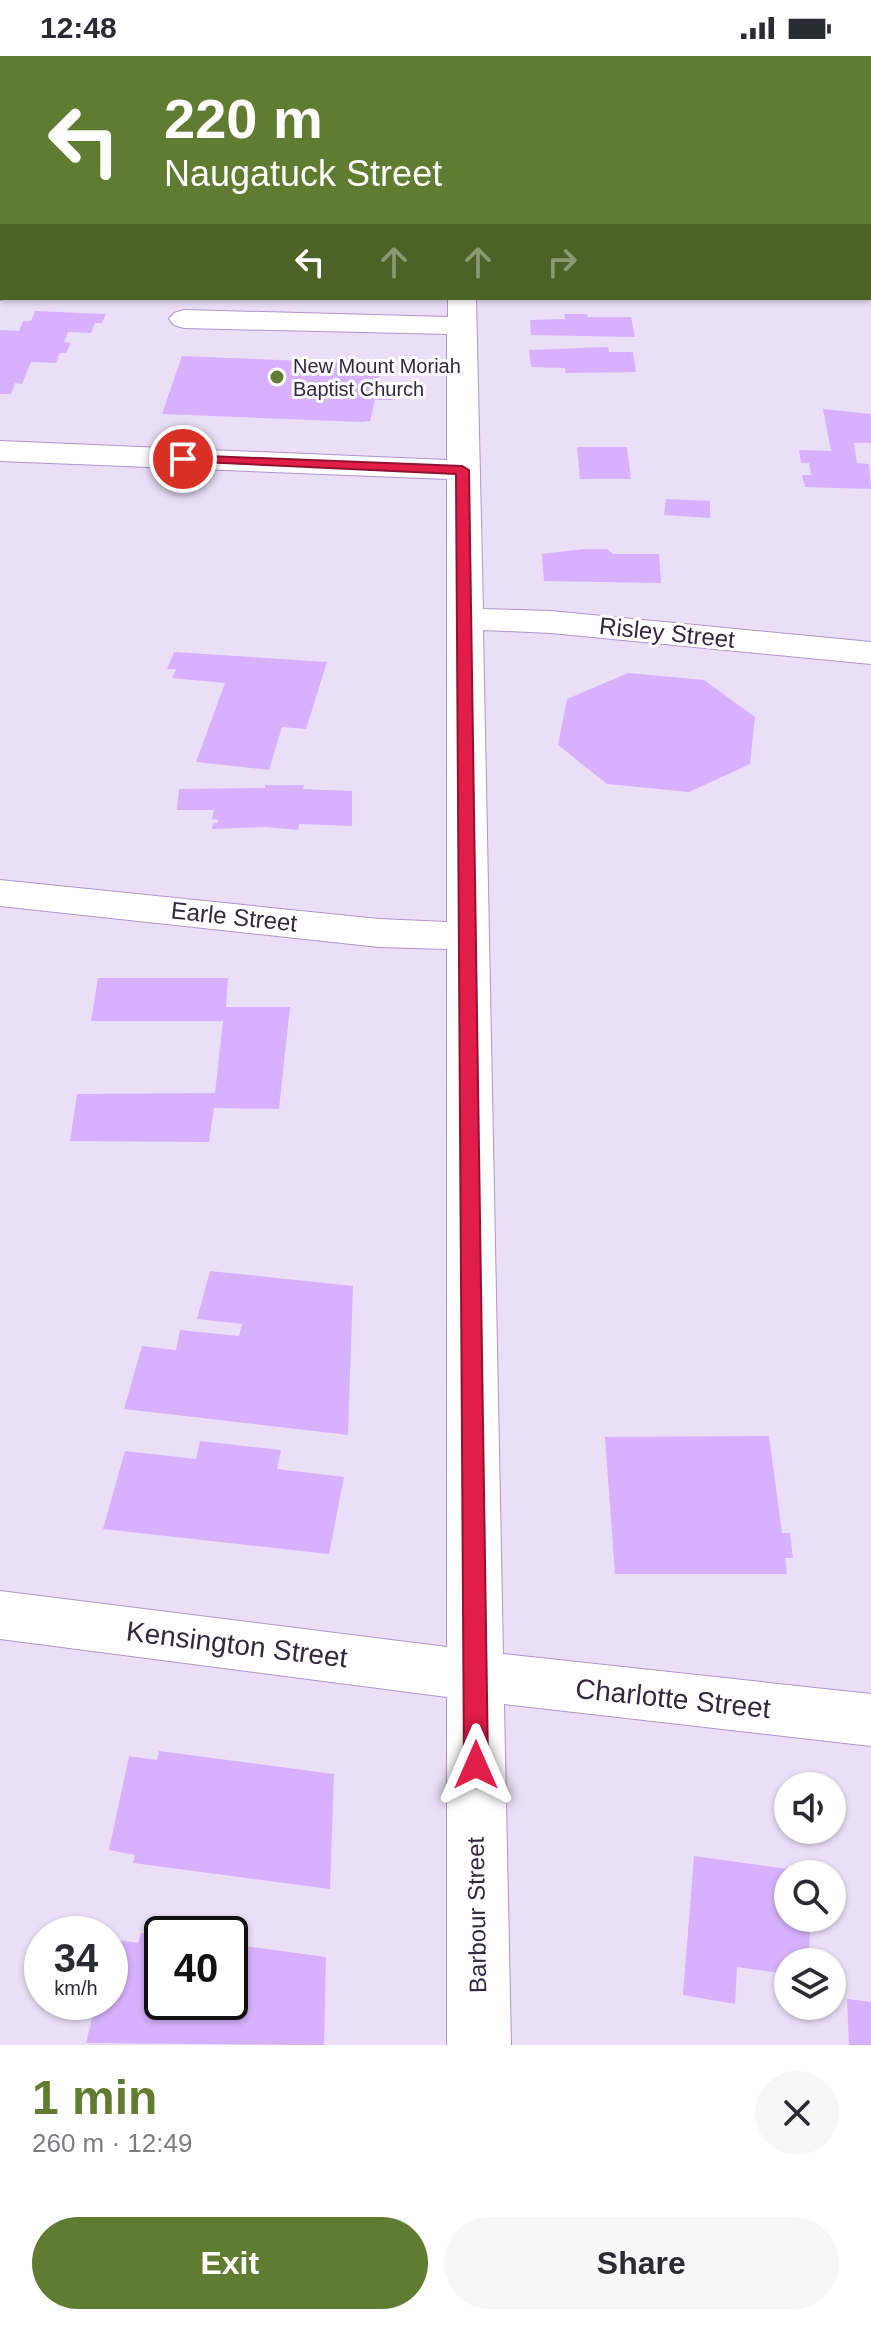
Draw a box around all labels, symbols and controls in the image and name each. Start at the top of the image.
text: 12:48 [40,11,117,44]
text: 220 m [164,87,323,150]
icon: left [32,88,136,192]
text: Naugatuck Street [164,153,442,194]
icon: left [288,240,332,284]
icon: ahead [372,240,416,284]
icon: ahead [456,240,500,284]
icon: right [540,240,584,284]
place label: New Mount Moriah Baptist Church [293,355,461,400]
marker: New Mount Moriah Baptist Church [268,368,286,386]
pin [149,425,217,493]
icon: arrive [161,437,205,481]
street label: Risley Street [598,612,736,653]
street label: Earle Street [170,896,299,937]
street label: Kensington Street [125,1616,350,1673]
street label: Charlotte Street [574,1673,772,1724]
position arrow [434,1723,518,1807]
map controls [774,1772,846,2020]
button: sound [774,1772,846,1844]
street label: Barbour Street [462,1836,491,1993]
button: search [774,1860,846,1932]
speed limit sign: 40 [144,1916,248,2020]
text: 34 [54,1936,98,1980]
button: layers [774,1948,846,2020]
text: km/h [54,1977,98,1999]
text: 1 min [32,2071,157,2124]
button: close [755,2071,839,2155]
text: 260 m · 12:49 [32,2128,192,2158]
button: Exit [32,2217,428,2309]
button: Share [444,2217,839,2309]

